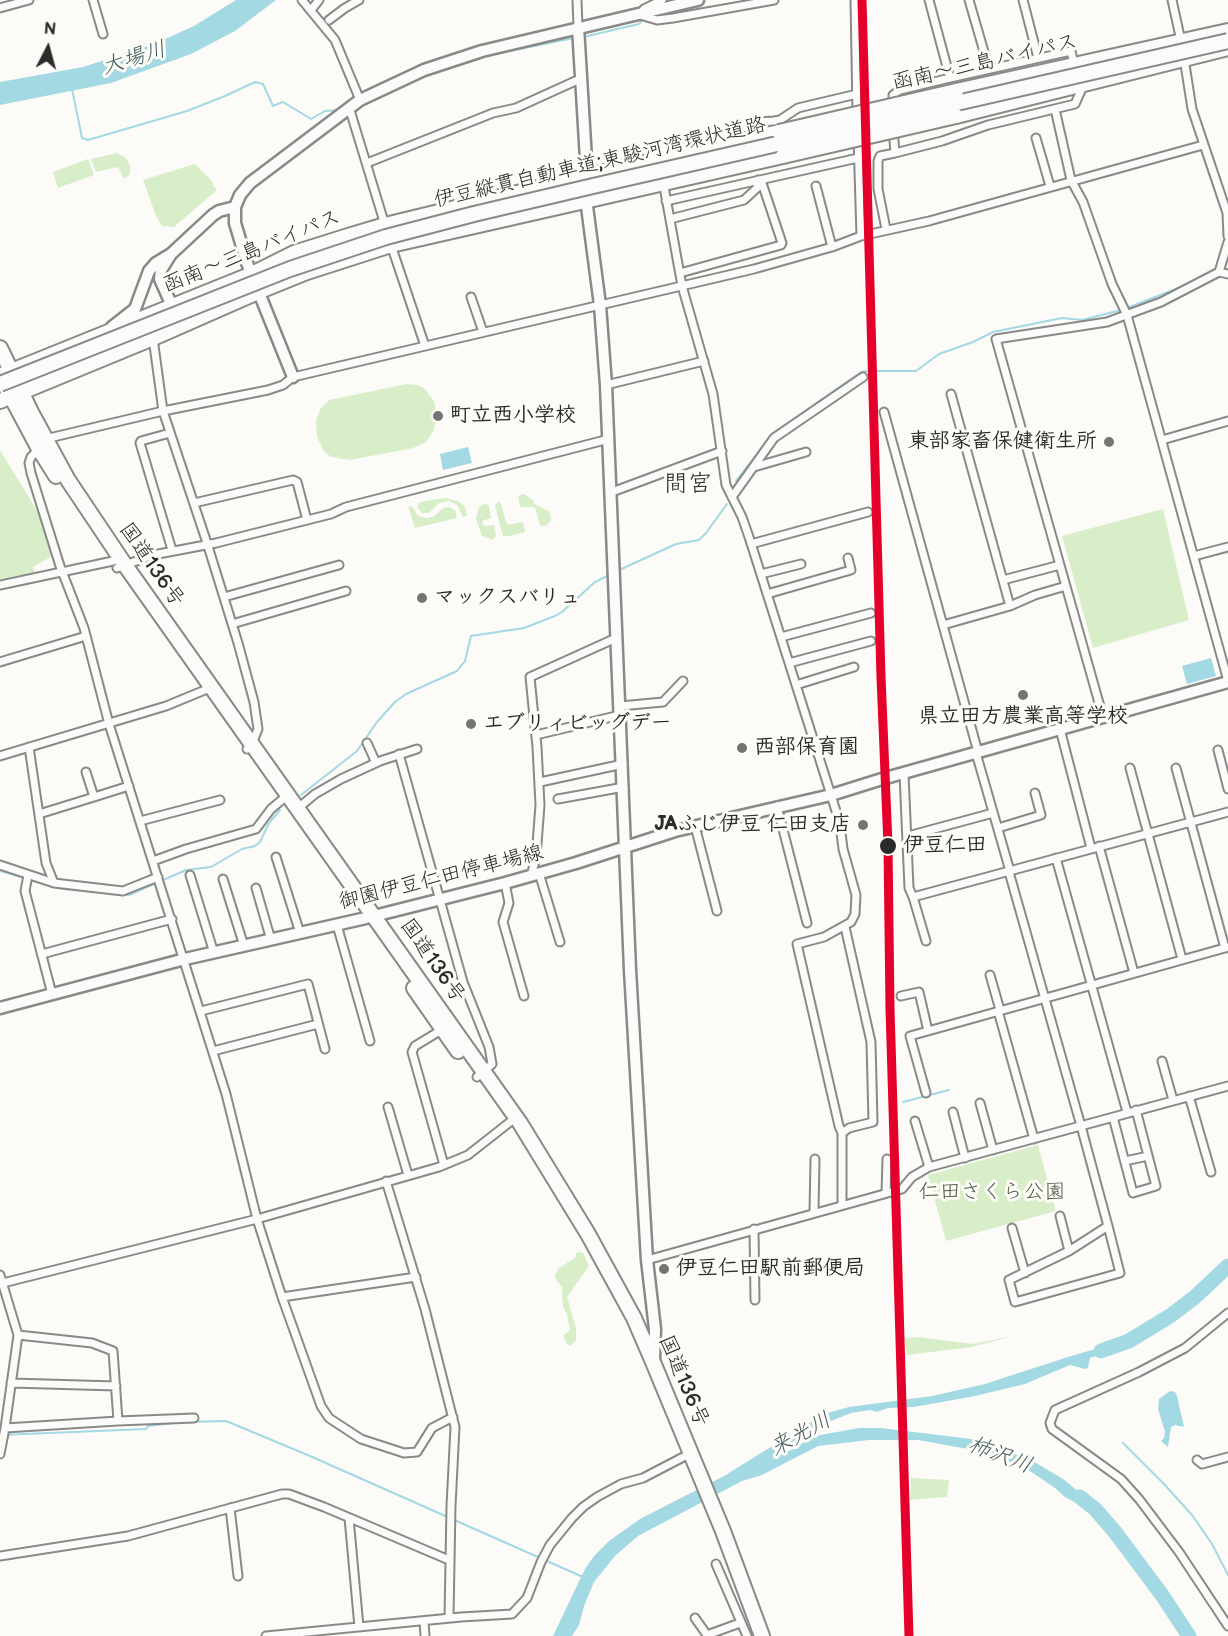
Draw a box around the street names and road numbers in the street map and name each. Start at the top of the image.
street label: 函南～三島バイパス [890,29,1080,97]
street label: 伊豆縦貫自動車道;東駿河湾環状道路 [431,112,769,214]
street label: 函南～三島バイパス [160,205,344,299]
street label: 国道136号 [113,518,189,612]
street label: 御園伊豆仁田停車場線 [336,840,546,916]
street label: 国道136号 [394,914,470,1008]
street label: 国道136号 [652,1331,714,1431]

